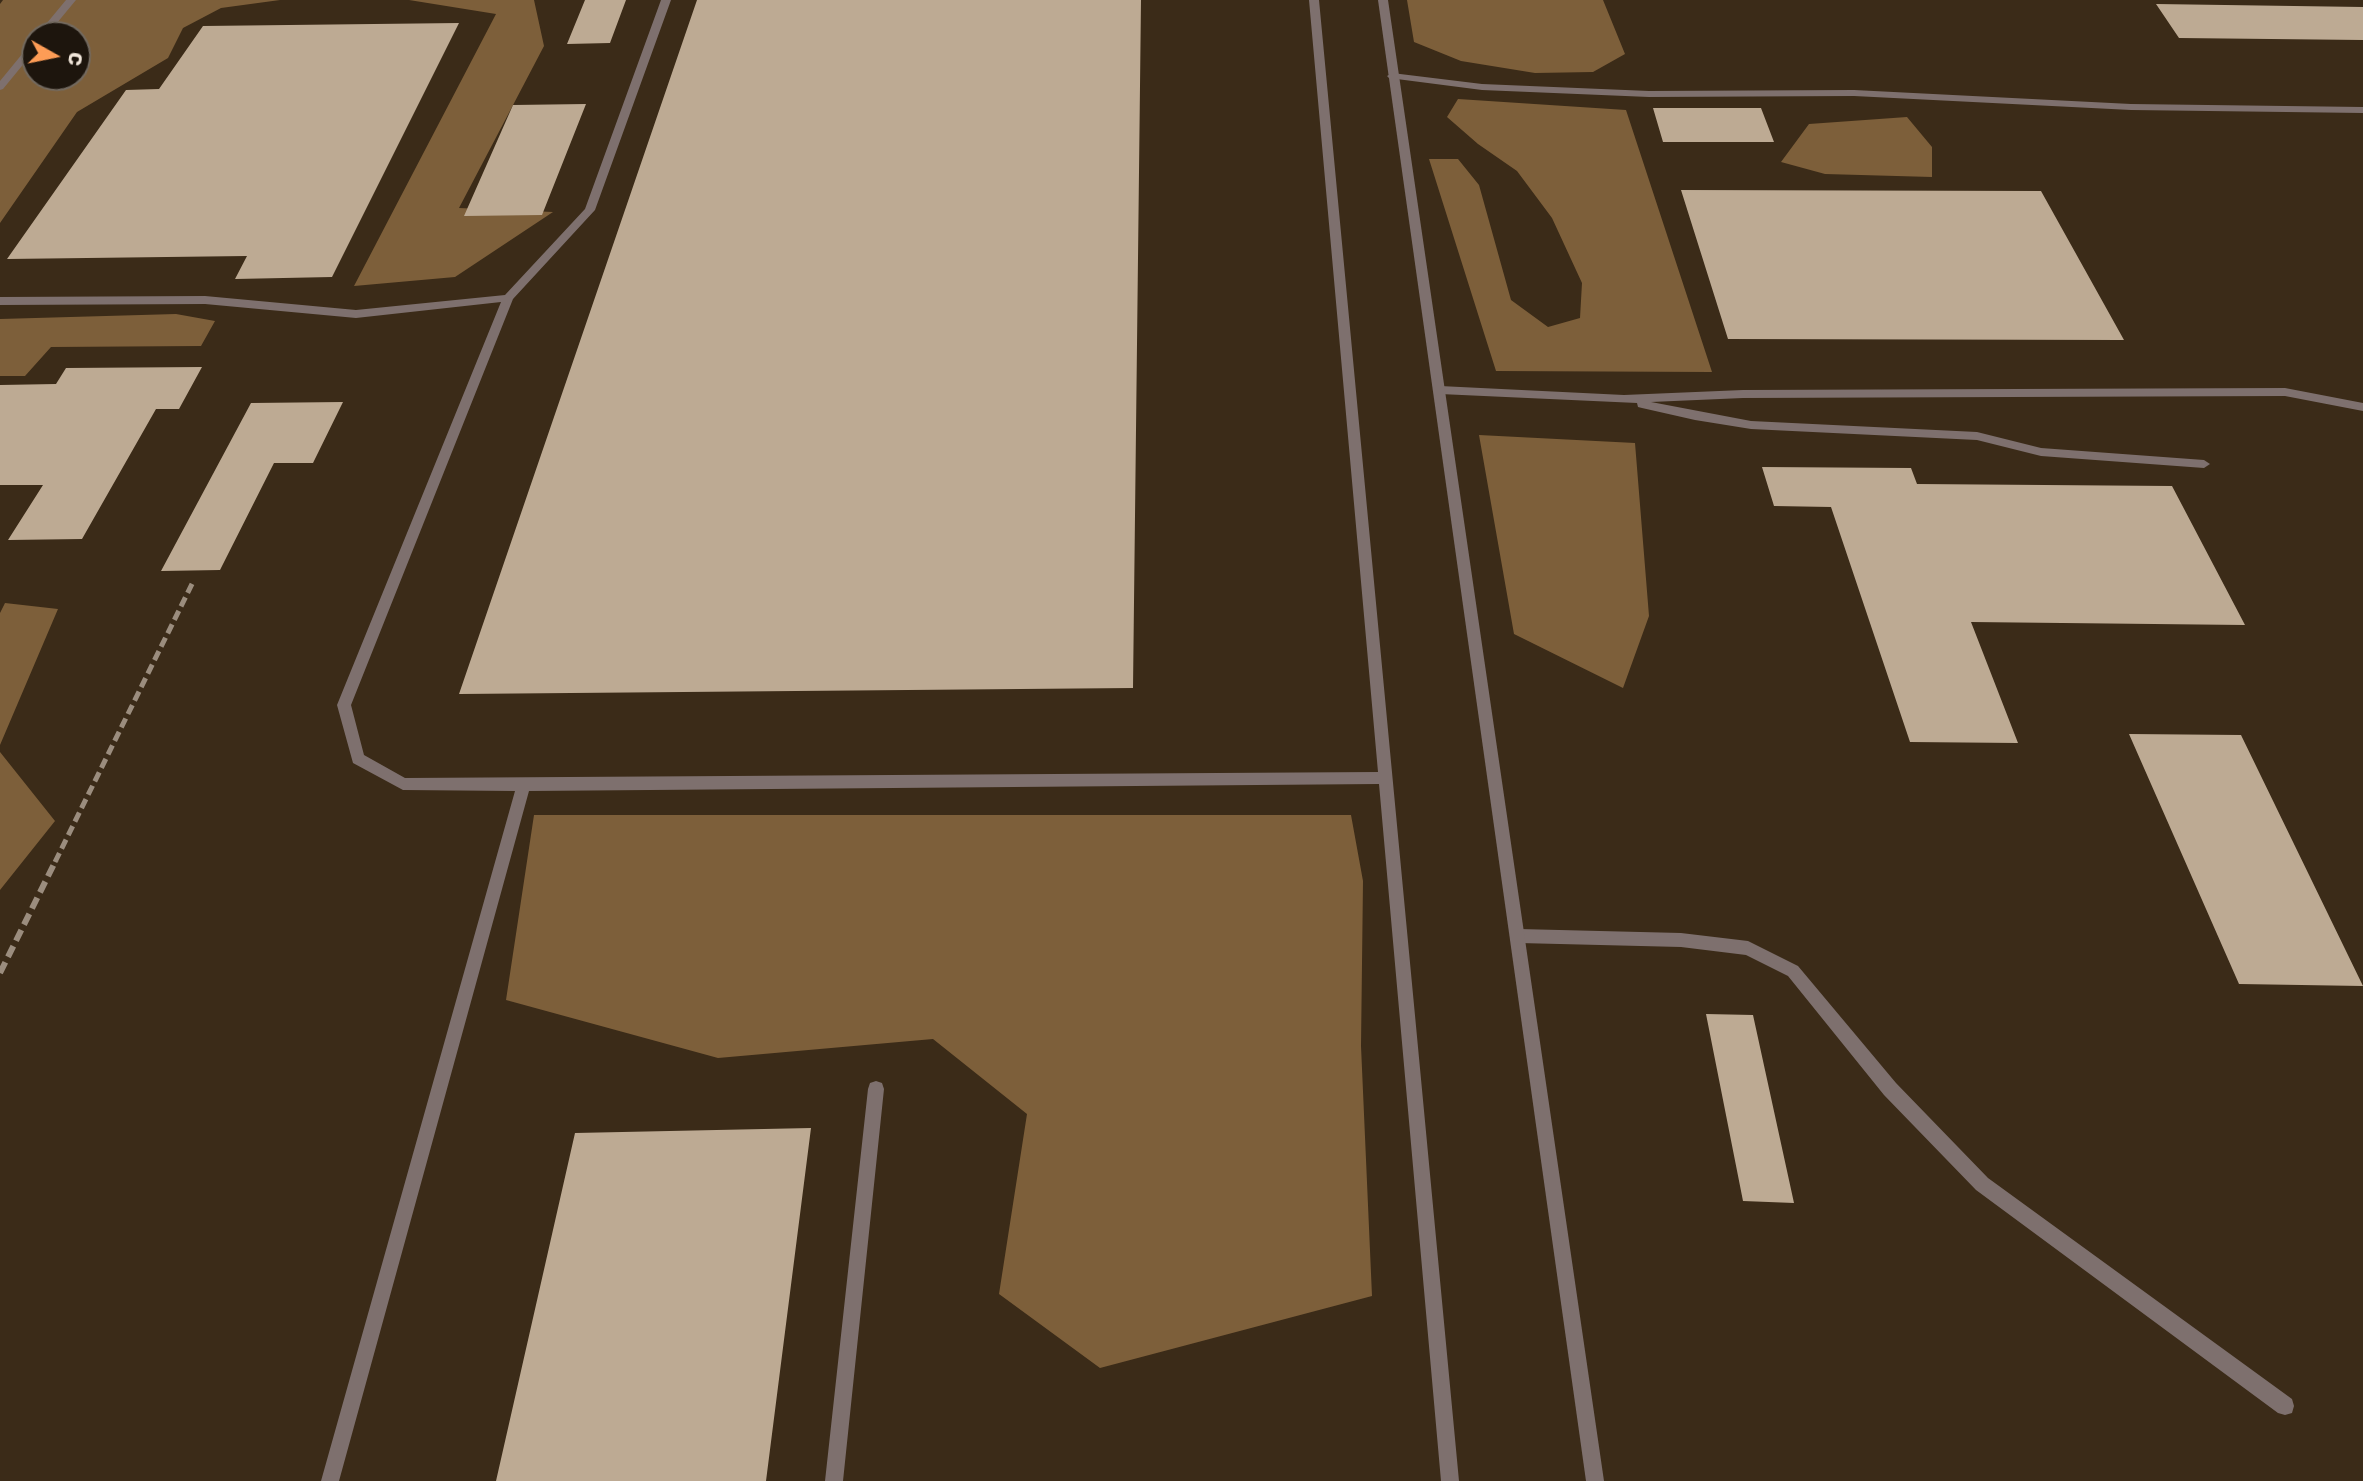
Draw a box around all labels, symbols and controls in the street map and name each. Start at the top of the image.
north arrow [21,21,91,91]
text: С [63,51,88,67]

